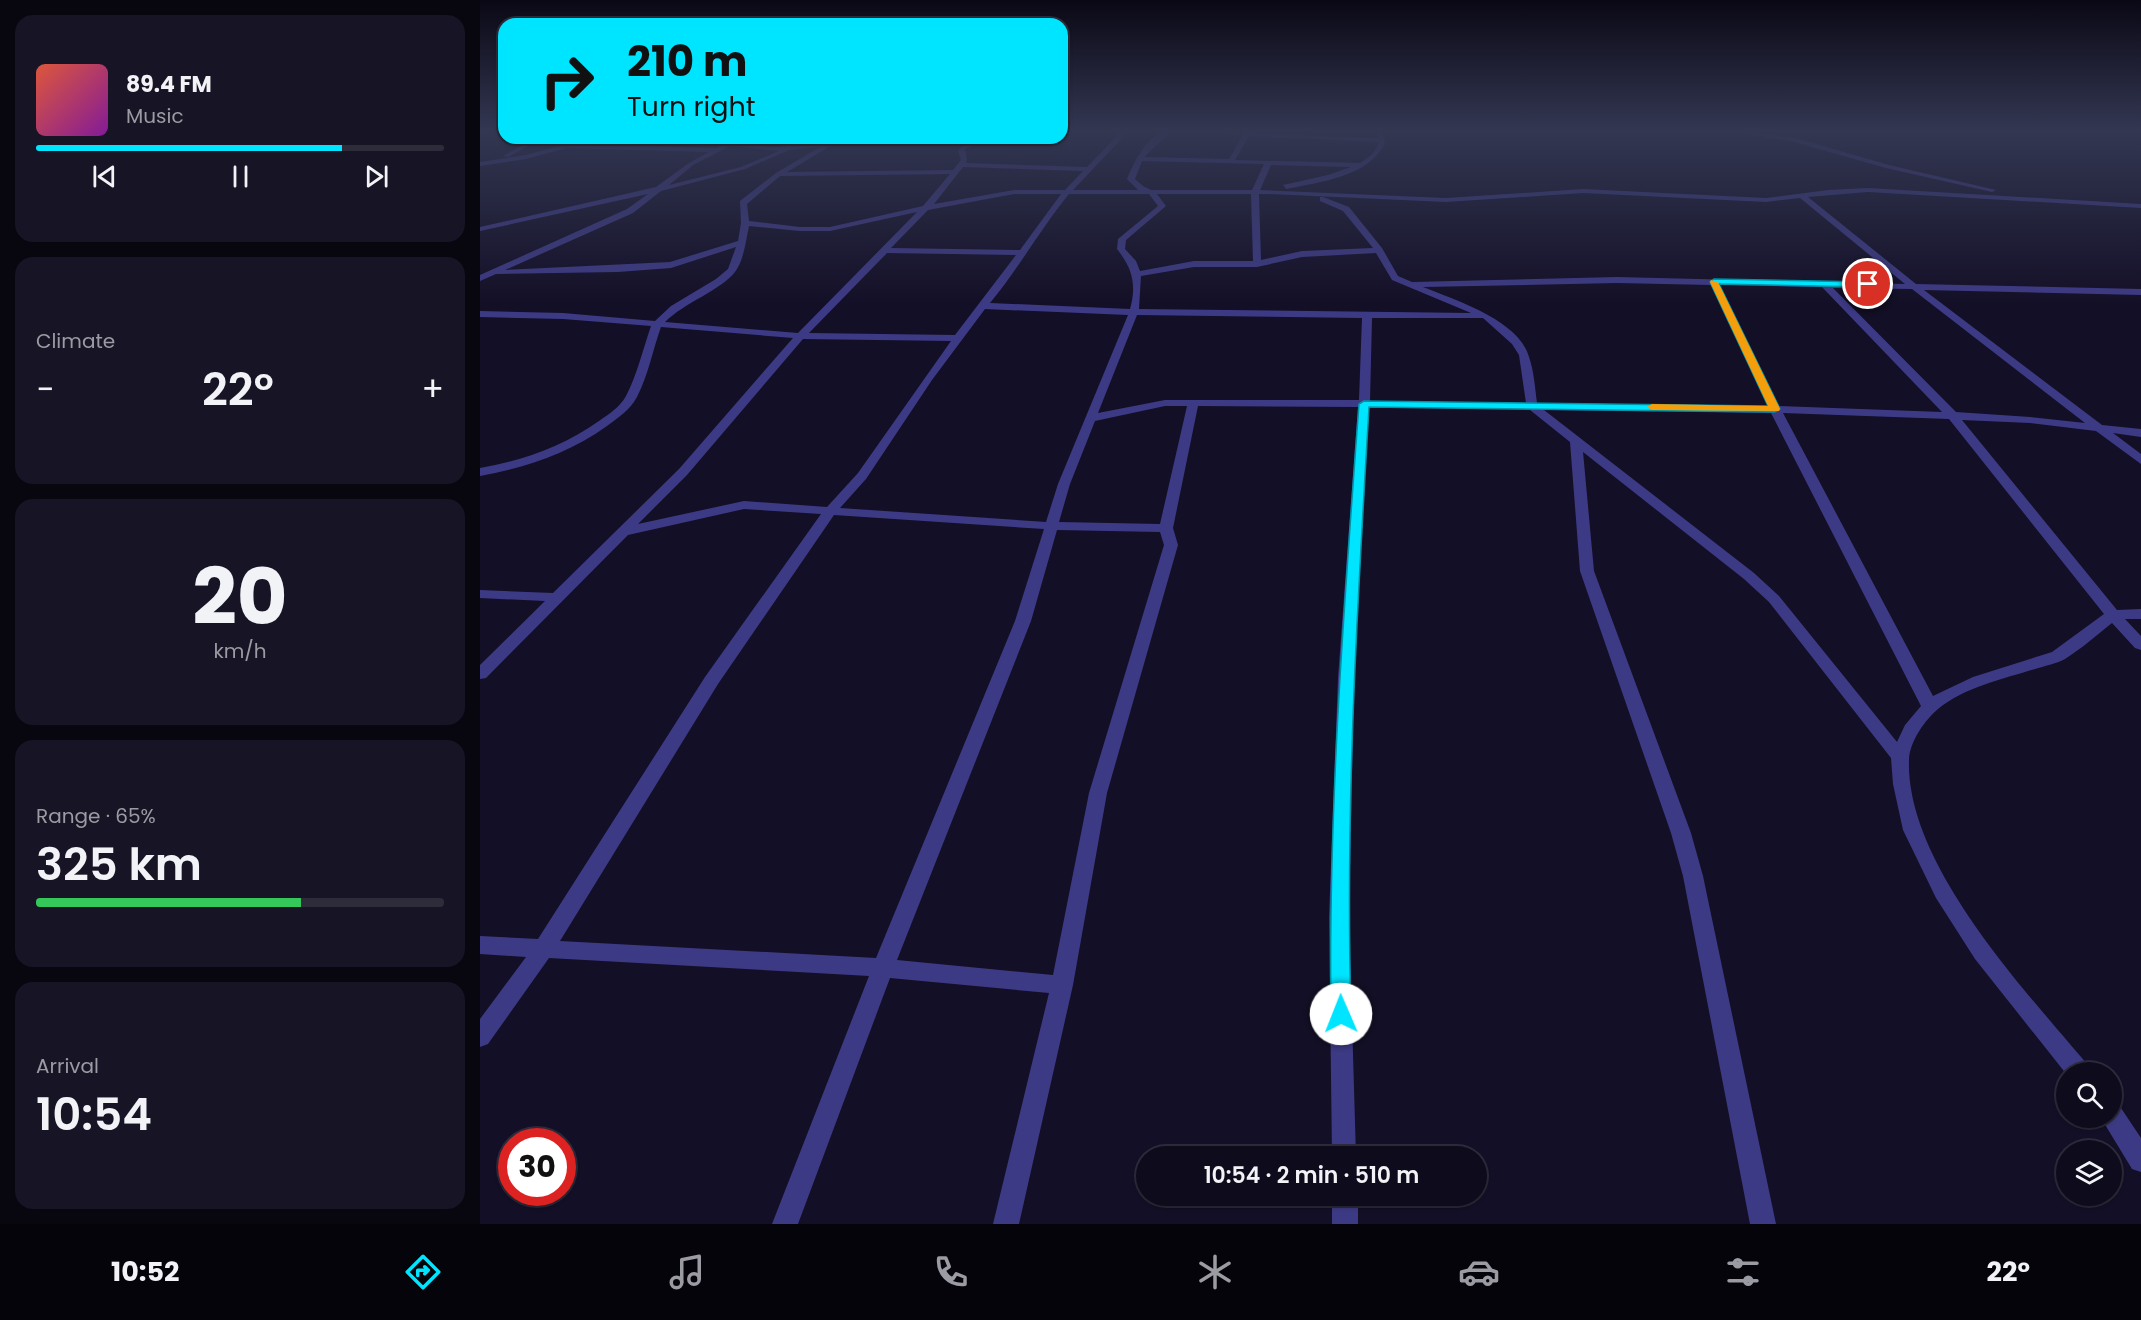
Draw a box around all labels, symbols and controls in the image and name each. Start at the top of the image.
text: 210 m [627,32,748,91]
icon: right [528,42,606,120]
text: 89.4 FM [126,69,212,100]
text: Turn right [627,88,756,125]
text: Music [126,102,184,130]
icon: previous [88,160,121,193]
icon: pause [224,160,257,193]
icon: next [360,160,393,193]
pin [1842,258,1893,309]
icon: arrive [1851,267,1884,300]
text: Climate [36,327,115,355]
text: 22° [202,358,274,421]
text: − [36,366,54,413]
text: + [421,366,444,413]
text: 20 [192,542,288,651]
text: km/h [213,637,267,665]
text: Range · 65% [36,802,156,830]
text: 325 km [36,833,202,896]
position arrow [1309,982,1373,1046]
text: Arrival [36,1052,99,1080]
map controls [2056,1062,2122,1206]
button: search [2056,1062,2122,1128]
text: 10:54 [36,1083,152,1146]
speed limit sign: 30 [498,1128,576,1206]
button: layers [2056,1140,2122,1206]
text: 10:54 · 2 min · 510 m [1204,1160,1419,1191]
icon: directions [402,1251,444,1293]
icon: music [666,1251,708,1293]
icon: phone [930,1251,972,1293]
icon: climate [1194,1251,1236,1293]
icon: car [1458,1251,1500,1293]
icon: filters [1722,1251,1764,1293]
text: 10:52 [111,1253,179,1290]
text: 22° [1987,1253,2030,1290]

